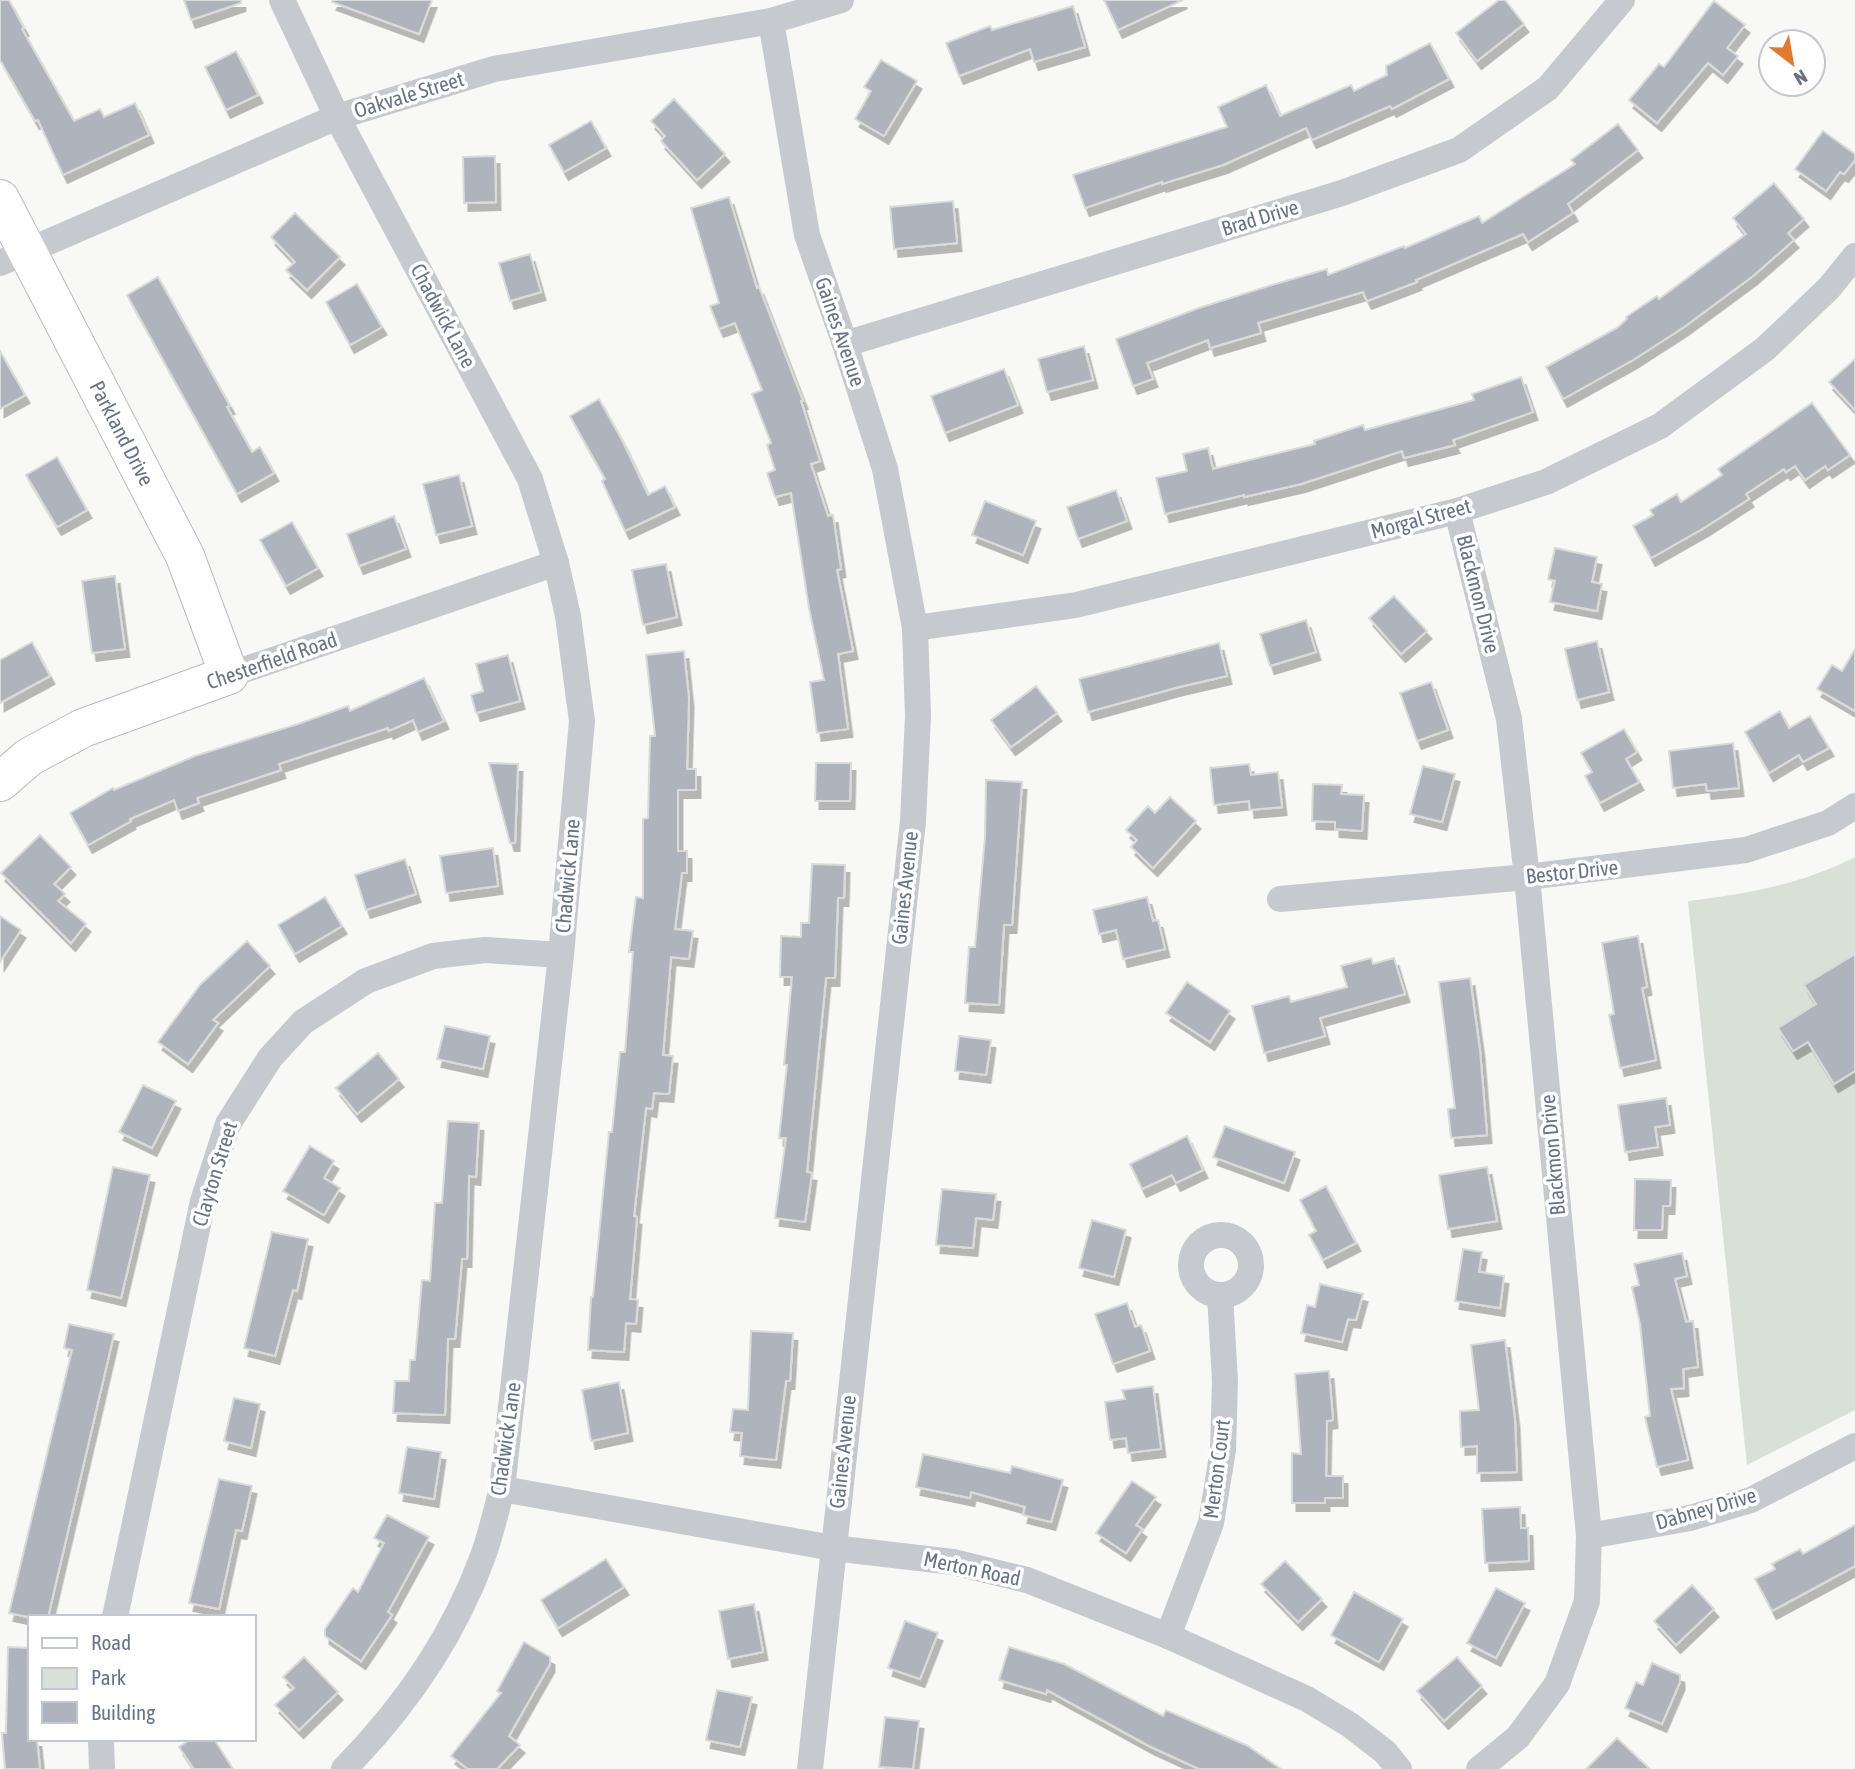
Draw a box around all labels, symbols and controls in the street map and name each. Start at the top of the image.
north arrow [1757,28,1827,98]
text: N [1790,65,1811,90]
street label: Oakvale Street [351,66,466,122]
street label: Brad Drive [1218,194,1301,240]
street label: Chadwick Lane [406,259,481,372]
street label: Gaines Avenue [811,274,871,389]
street label: Parkland Drive [85,377,159,489]
street label: Morgal Street [1368,493,1473,543]
street label: Blackmon Drive [1453,532,1505,655]
street label: Chesterfield Road [203,627,340,694]
street label: Chadwick Lane [550,818,584,934]
street label: Gaines Avenue [886,830,922,946]
street label: Bestor Drive [1525,854,1619,888]
street label: Blackmon Drive [1535,1094,1569,1216]
street label: Clayton Street [187,1118,241,1229]
street label: Chadwick Lane [485,1381,525,1497]
street label: Gaines Avenue [824,1394,860,1510]
street label: Merton Court [1198,1418,1234,1520]
street label: Dabney Drive [1653,1482,1759,1534]
street label: Merton Road [922,1546,1023,1590]
legend [28,1615,256,1741]
text: Road [91,1630,131,1654]
text: Park [91,1665,126,1689]
text: Building [91,1700,155,1724]

